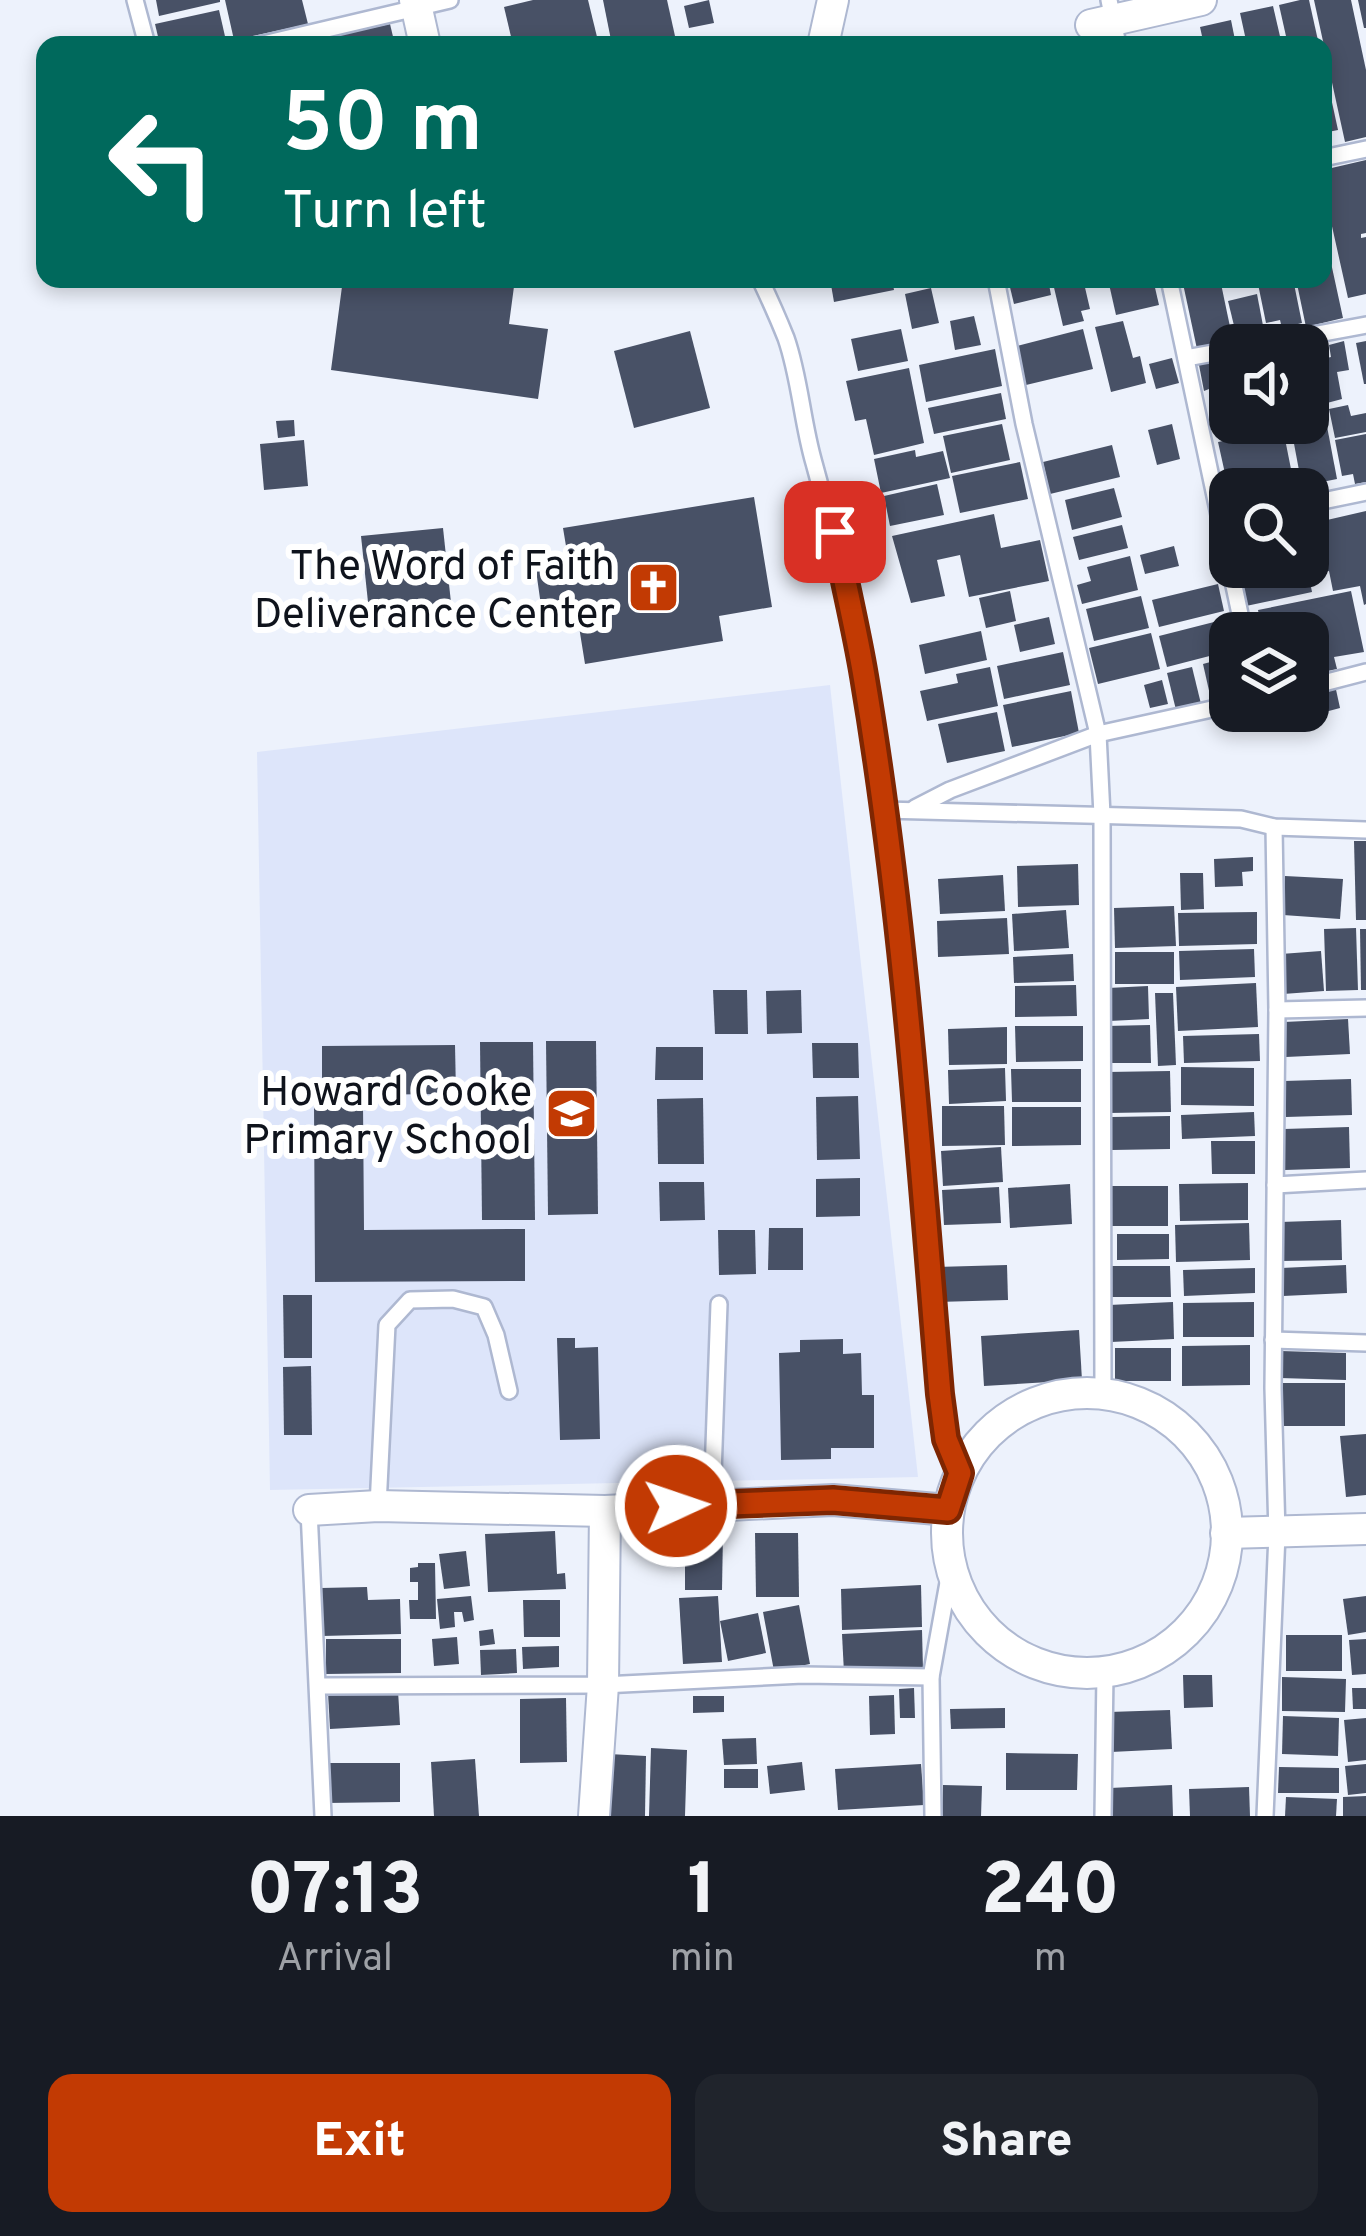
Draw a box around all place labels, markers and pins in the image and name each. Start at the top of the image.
pin [784,481,886,583]
place label: The Word of Faith Deliverance Center [254,542,615,643]
church icon: The Word of Faith Deliverance Center [626,560,682,616]
place label: Howard Cooke Primary School [243,1068,532,1169]
school or university icon: Howard Cooke Primary School [543,1086,599,1142]

